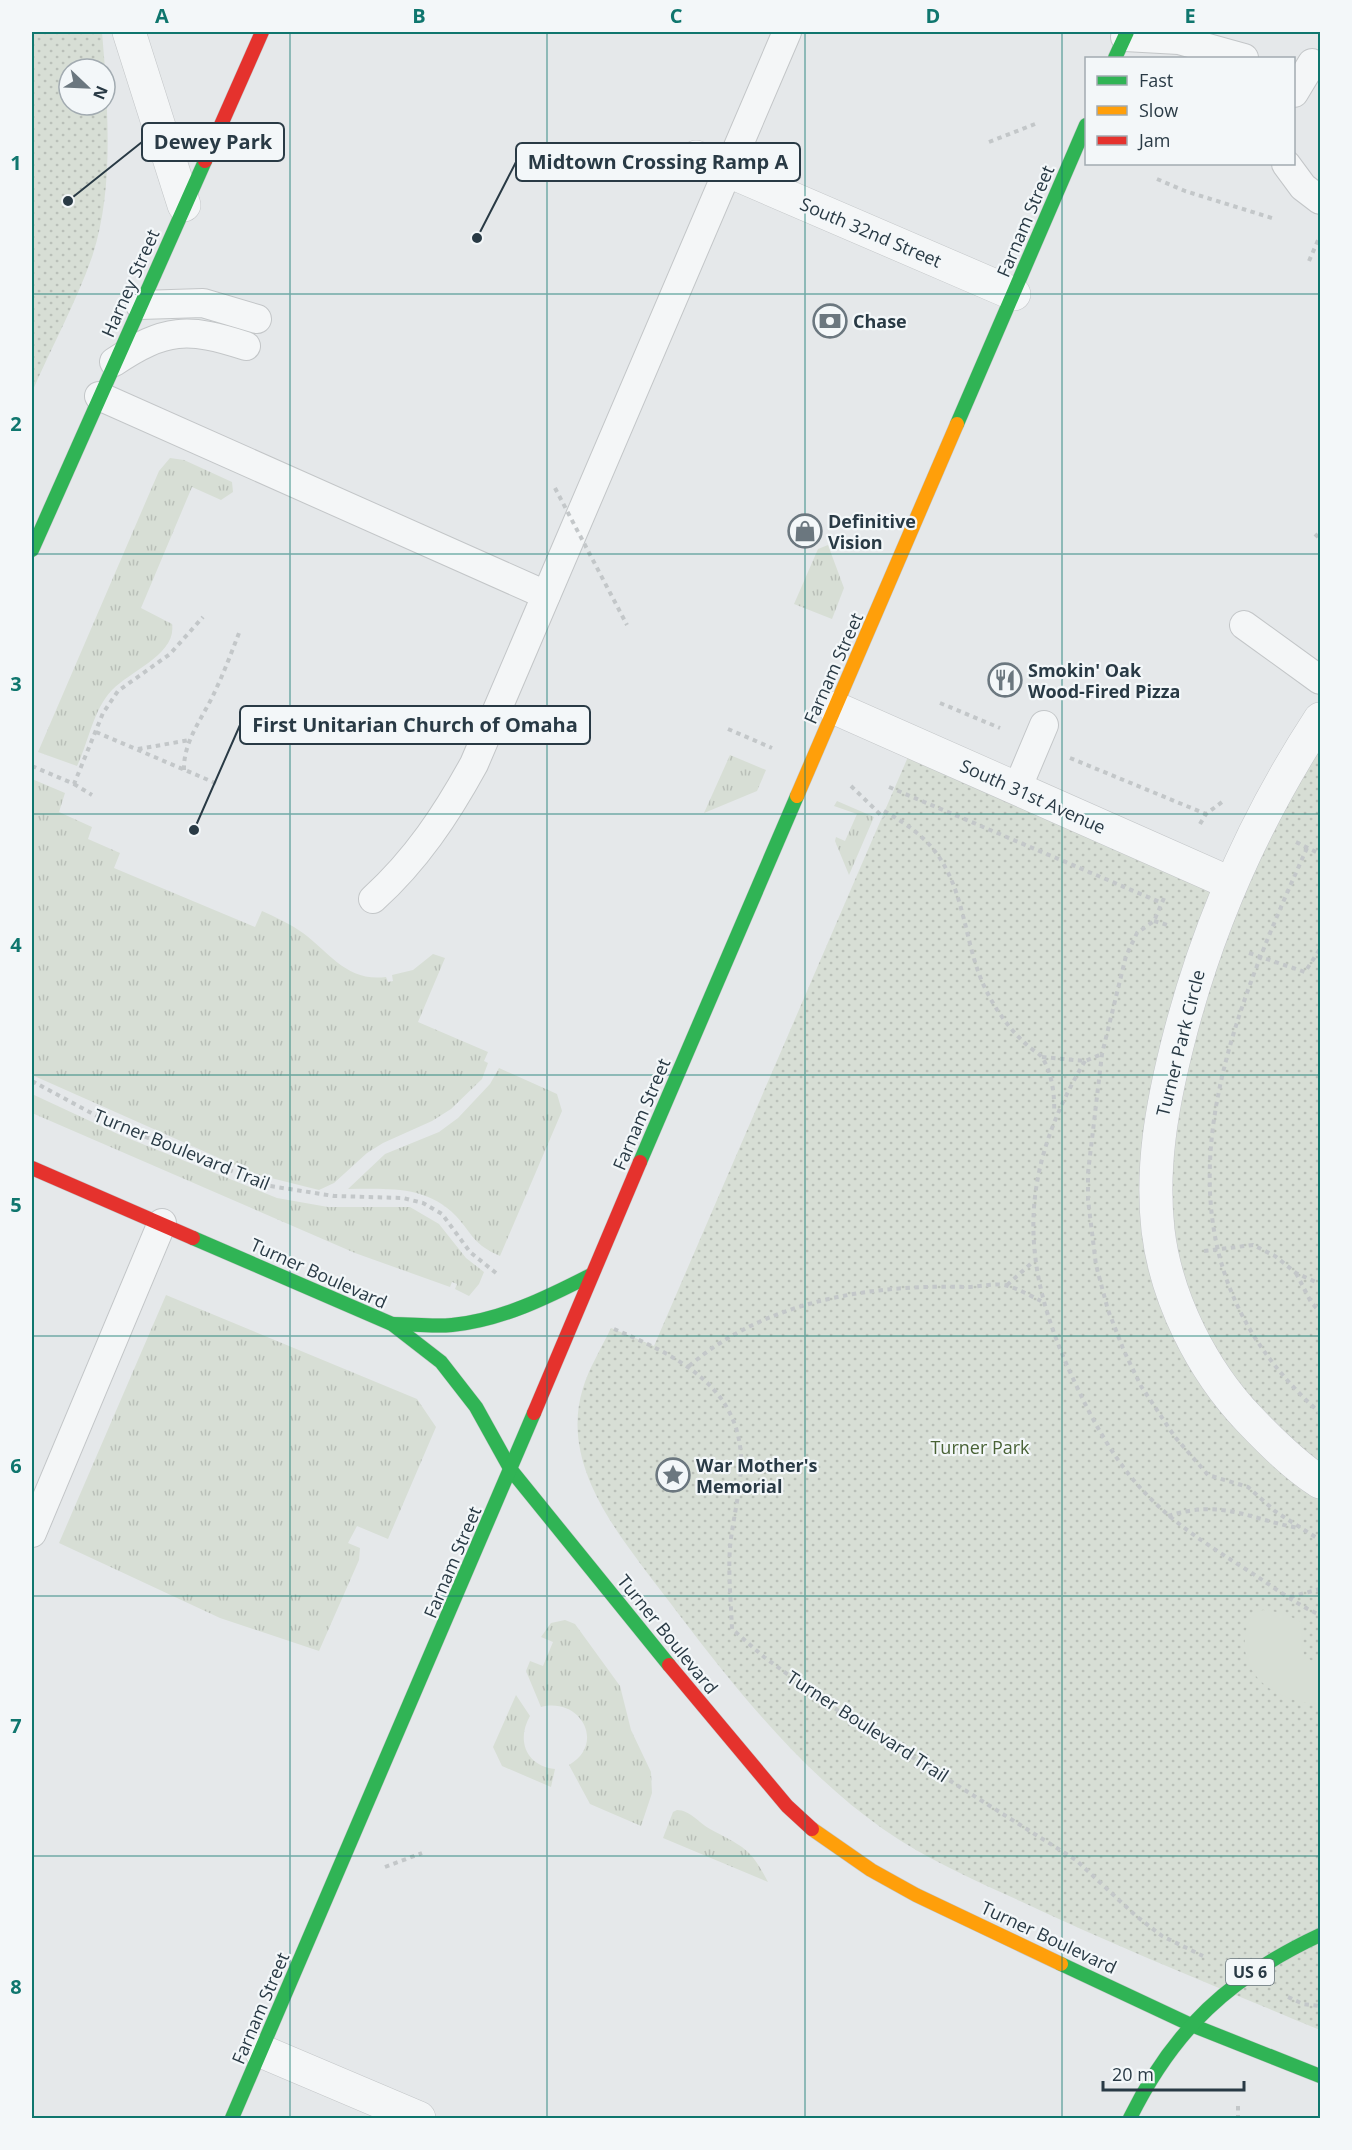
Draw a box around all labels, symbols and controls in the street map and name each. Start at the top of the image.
text: A [155,2,169,29]
text: B [412,2,426,29]
text: C [670,2,683,29]
text: D [926,2,940,29]
text: E [1184,2,1196,29]
north arrow [57,57,117,117]
legend [1085,57,1295,165]
text: Fast [1139,68,1173,92]
text: N [88,83,113,103]
text: Slow [1139,98,1178,122]
callout: Dewey Park [142,123,284,161]
text: Dewey Park [154,128,273,155]
text: Jam [1137,128,1171,152]
callout: Midtown Crossing Ramp A [516,143,800,181]
text: Midtown Crossing Ramp A [528,148,788,175]
text: 1 [10,149,22,176]
street label: Farnam Street [991,161,1059,281]
street label: South 32nd Street [797,191,945,273]
street label: Harney Street [95,225,165,341]
bank icon: Chase [812,303,848,339]
place label: Chase [853,309,907,333]
text: 2 [10,410,22,437]
place label: Definitive Vision [828,509,916,554]
shop icon: Definitive Vision [787,513,823,549]
street label: Farnam Street [798,609,868,727]
place label: Smokin' Oak Wood-Fired Pizza [1028,658,1180,703]
restaurant icon: Smokin' Oak Wood-Fired Pizza [987,662,1023,698]
text: 3 [10,670,22,697]
callout: First Unitarian Church of Omaha [240,706,590,744]
text: First Unitarian Church of Omaha [252,711,578,738]
street label: South 31st Avenue [956,753,1110,839]
text: 4 [10,931,22,958]
street label: Turner Park Circle [1150,967,1210,1119]
street label: Farnam Street [607,1054,675,1174]
street label: Turner Boulevard Trail [90,1103,274,1195]
text: 5 [10,1191,22,1218]
street label: Turner Boulevard [247,1232,391,1314]
park label: Turner Park [930,1435,1030,1459]
text: 6 [10,1452,22,1479]
place label: War Mother's Memorial [696,1453,817,1498]
place icon: War Mother's Memorial [655,1457,691,1493]
street label: Farnam Street [418,1502,486,1622]
street label: Turner Boulevard [612,1569,724,1699]
street label: Turner Boulevard Trail [783,1665,953,1787]
text: 7 [10,1712,22,1739]
street label: Turner Boulevard [977,1895,1121,1979]
street label: Farnam Street [226,1948,294,2068]
road number: US 6 [1226,1959,1274,1985]
text: 8 [10,1973,22,2000]
scale bar [1103,2054,1244,2092]
text: 20 m [1112,2062,1154,2086]

